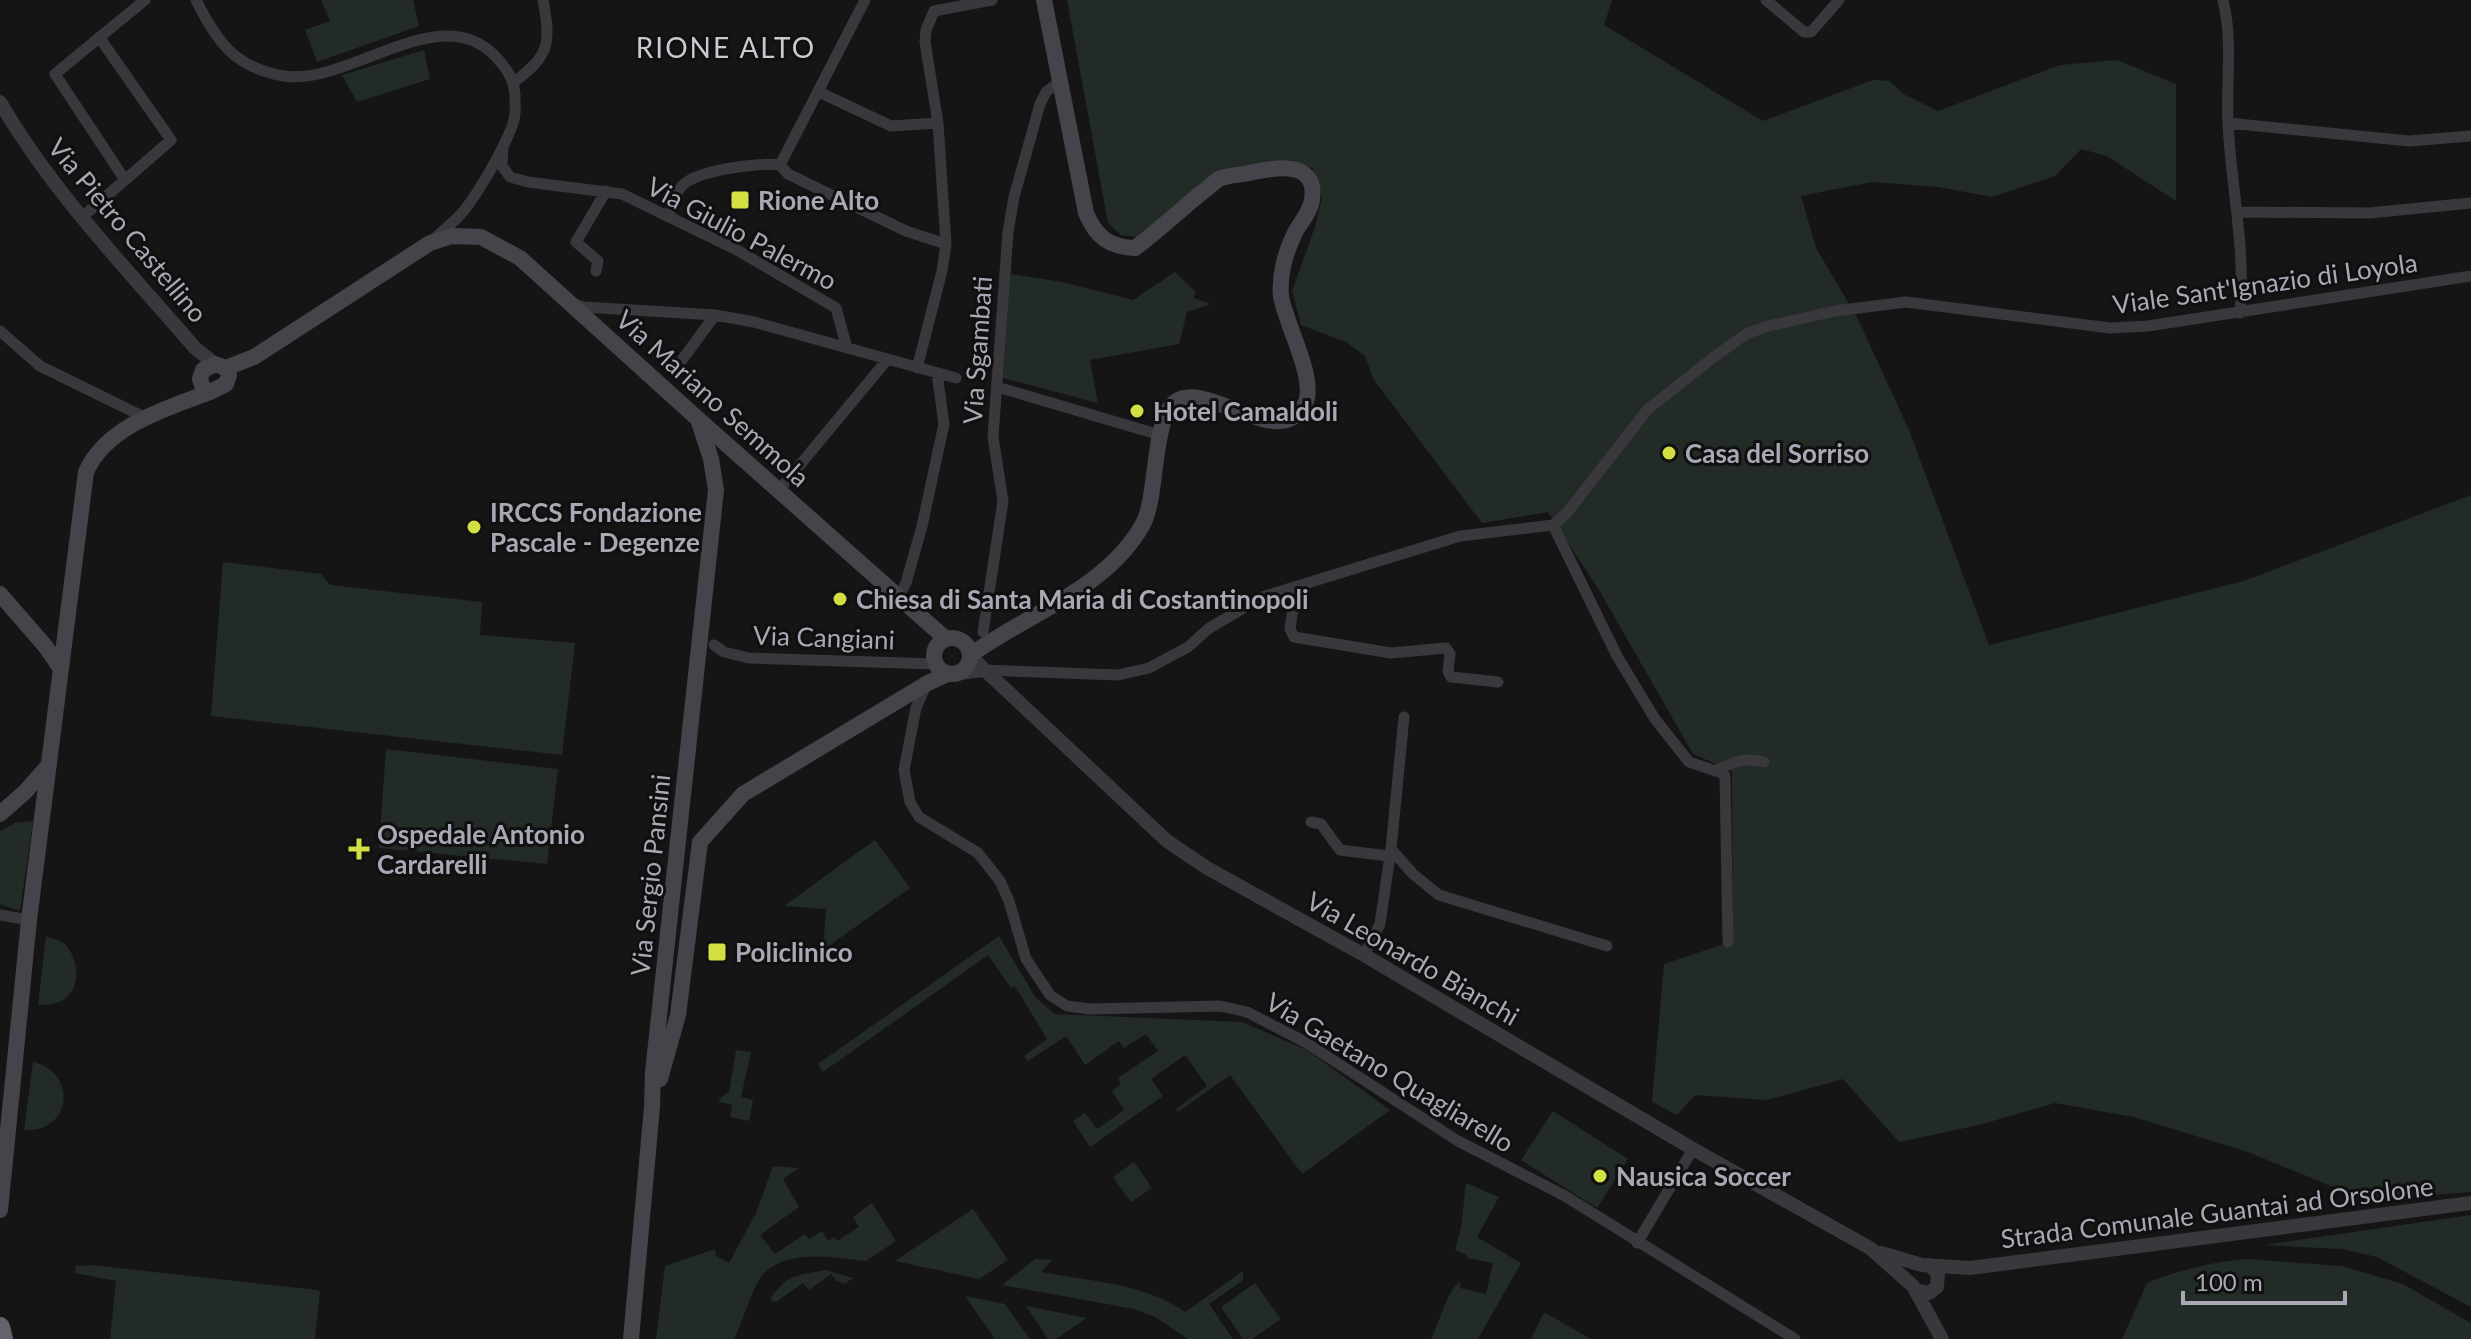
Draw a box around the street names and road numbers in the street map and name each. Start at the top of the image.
street label: Via Pietro Castellino [42,131,214,329]
street label: Via Giulio Palermo [642,169,842,297]
street label: Viale Sant'Ignazio di Loyola [2111,246,2419,320]
street label: Via Sgambati [956,275,998,425]
street label: Via Mariano Semmola [610,303,816,493]
street label: Via Cangiani [753,619,895,655]
street label: Via Sergio Pansini [624,773,676,977]
street label: Via Leonardo Bianchi [1301,884,1525,1032]
street label: Via Gaetano Quagliarello [1260,985,1520,1159]
street label: Strada Comunale Guantai ad Orsolone [1999,1170,2435,1254]

